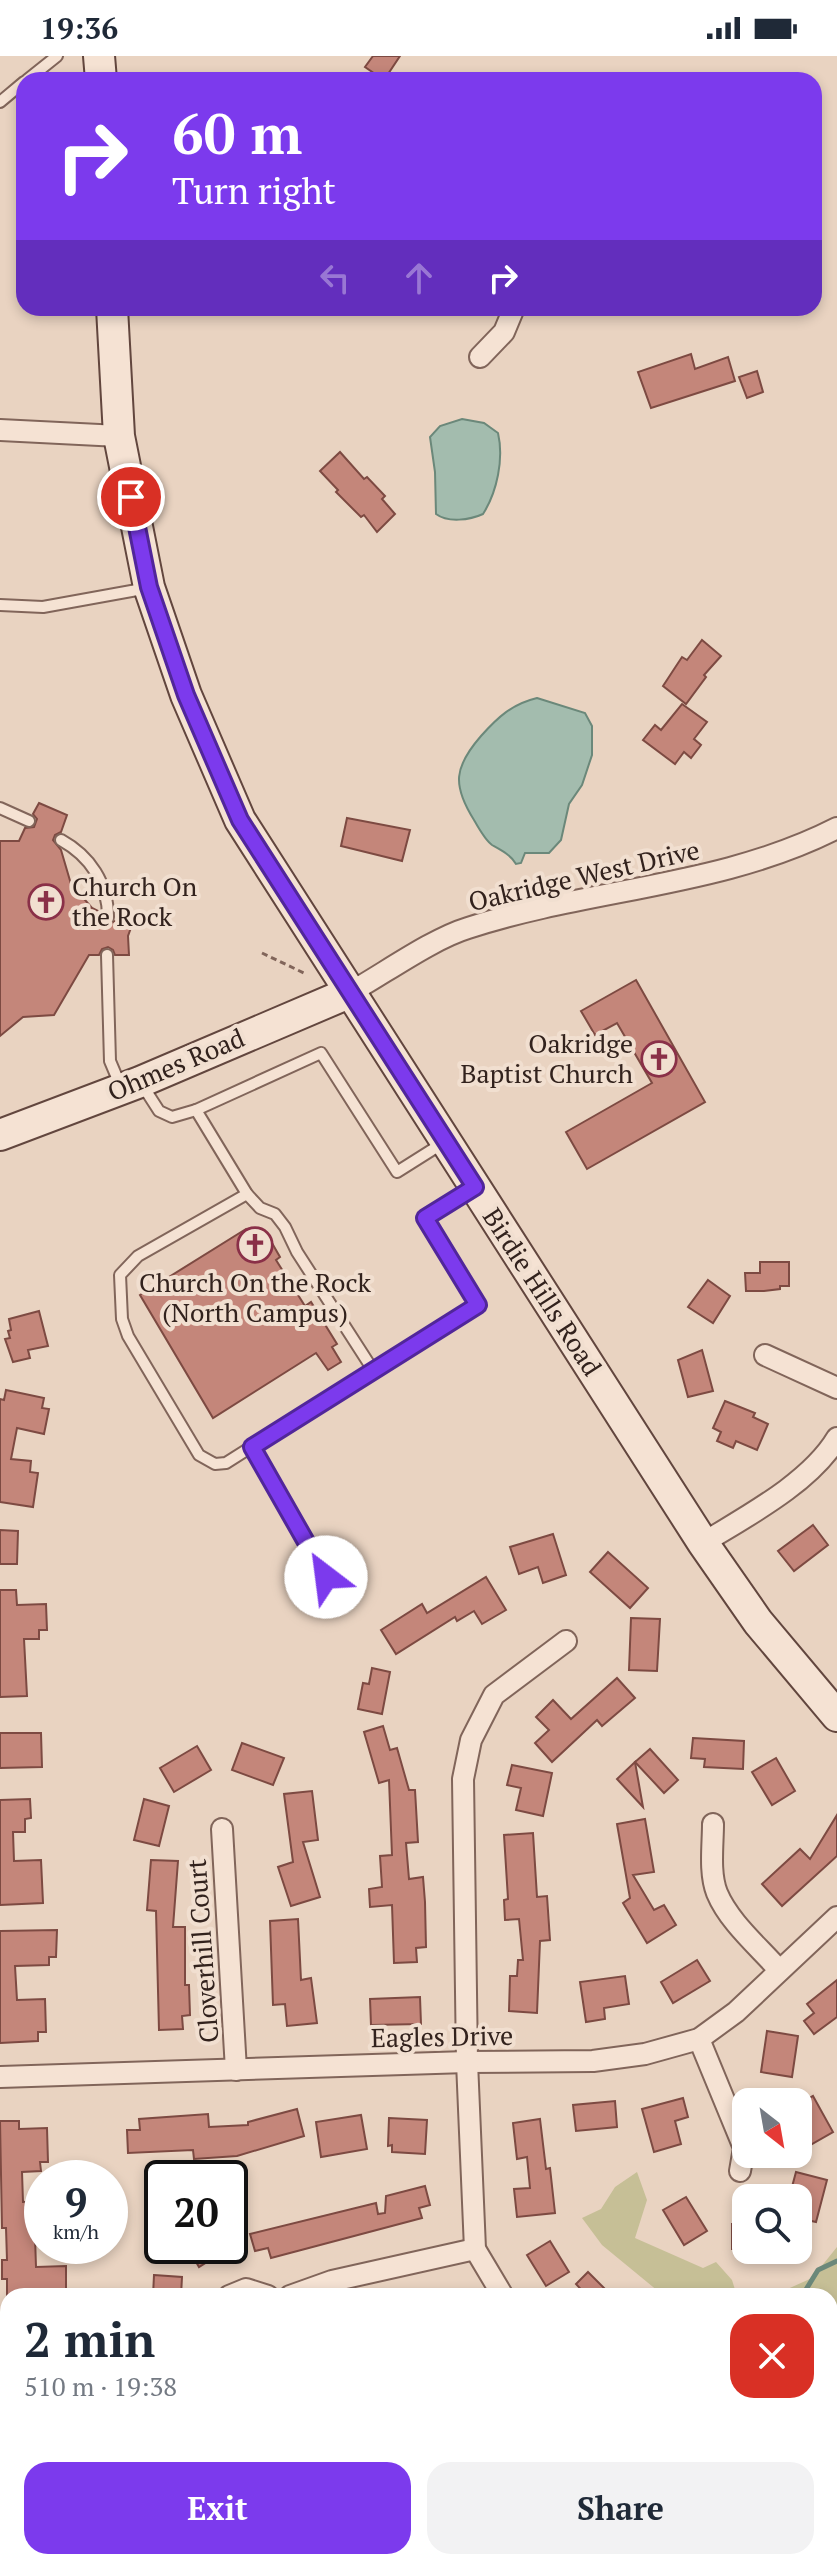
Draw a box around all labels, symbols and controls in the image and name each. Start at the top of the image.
text: 19:36 [40,8,118,48]
text: 60 m [172,96,302,170]
icon: right [40,104,144,208]
text: Turn right [172,167,336,214]
icon: left [313,256,357,300]
icon: ahead [397,256,441,300]
icon: right [481,256,525,300]
pin [97,463,165,531]
icon: arrive [109,475,153,519]
street label: Oakridge West Drive [465,832,703,918]
place label: Church On the Rock [72,869,197,933]
church icon: Church On the Rock [27,883,65,921]
street label: Ohmes Road [102,1020,249,1108]
place label: Oakridge Baptist Church [460,1026,633,1090]
church icon: Oakridge Baptist Church [640,1040,678,1078]
street label: Birdie Hills Road [476,1201,610,1382]
church icon: Church On the Rock (North Campus) [236,1226,274,1264]
place label: Church On the Rock (North Campus) [139,1265,372,1329]
position arrow [284,1535,368,1619]
street label: Cloverhill Court [179,1858,225,2044]
street label: Eagles Drive [370,2018,513,2054]
north arrow [732,2088,812,2168]
map controls [732,2088,812,2264]
speed limit sign: 20 [144,2160,248,2264]
text: 9 [65,2175,87,2228]
button: search [732,2184,812,2264]
text: km/h [53,2218,99,2245]
text: 2 min [24,2307,155,2371]
button: close [730,2314,814,2398]
text: 510 m · 19:38 [24,2369,177,2403]
button: Exit [24,2462,411,2554]
button: Share [427,2462,814,2554]

